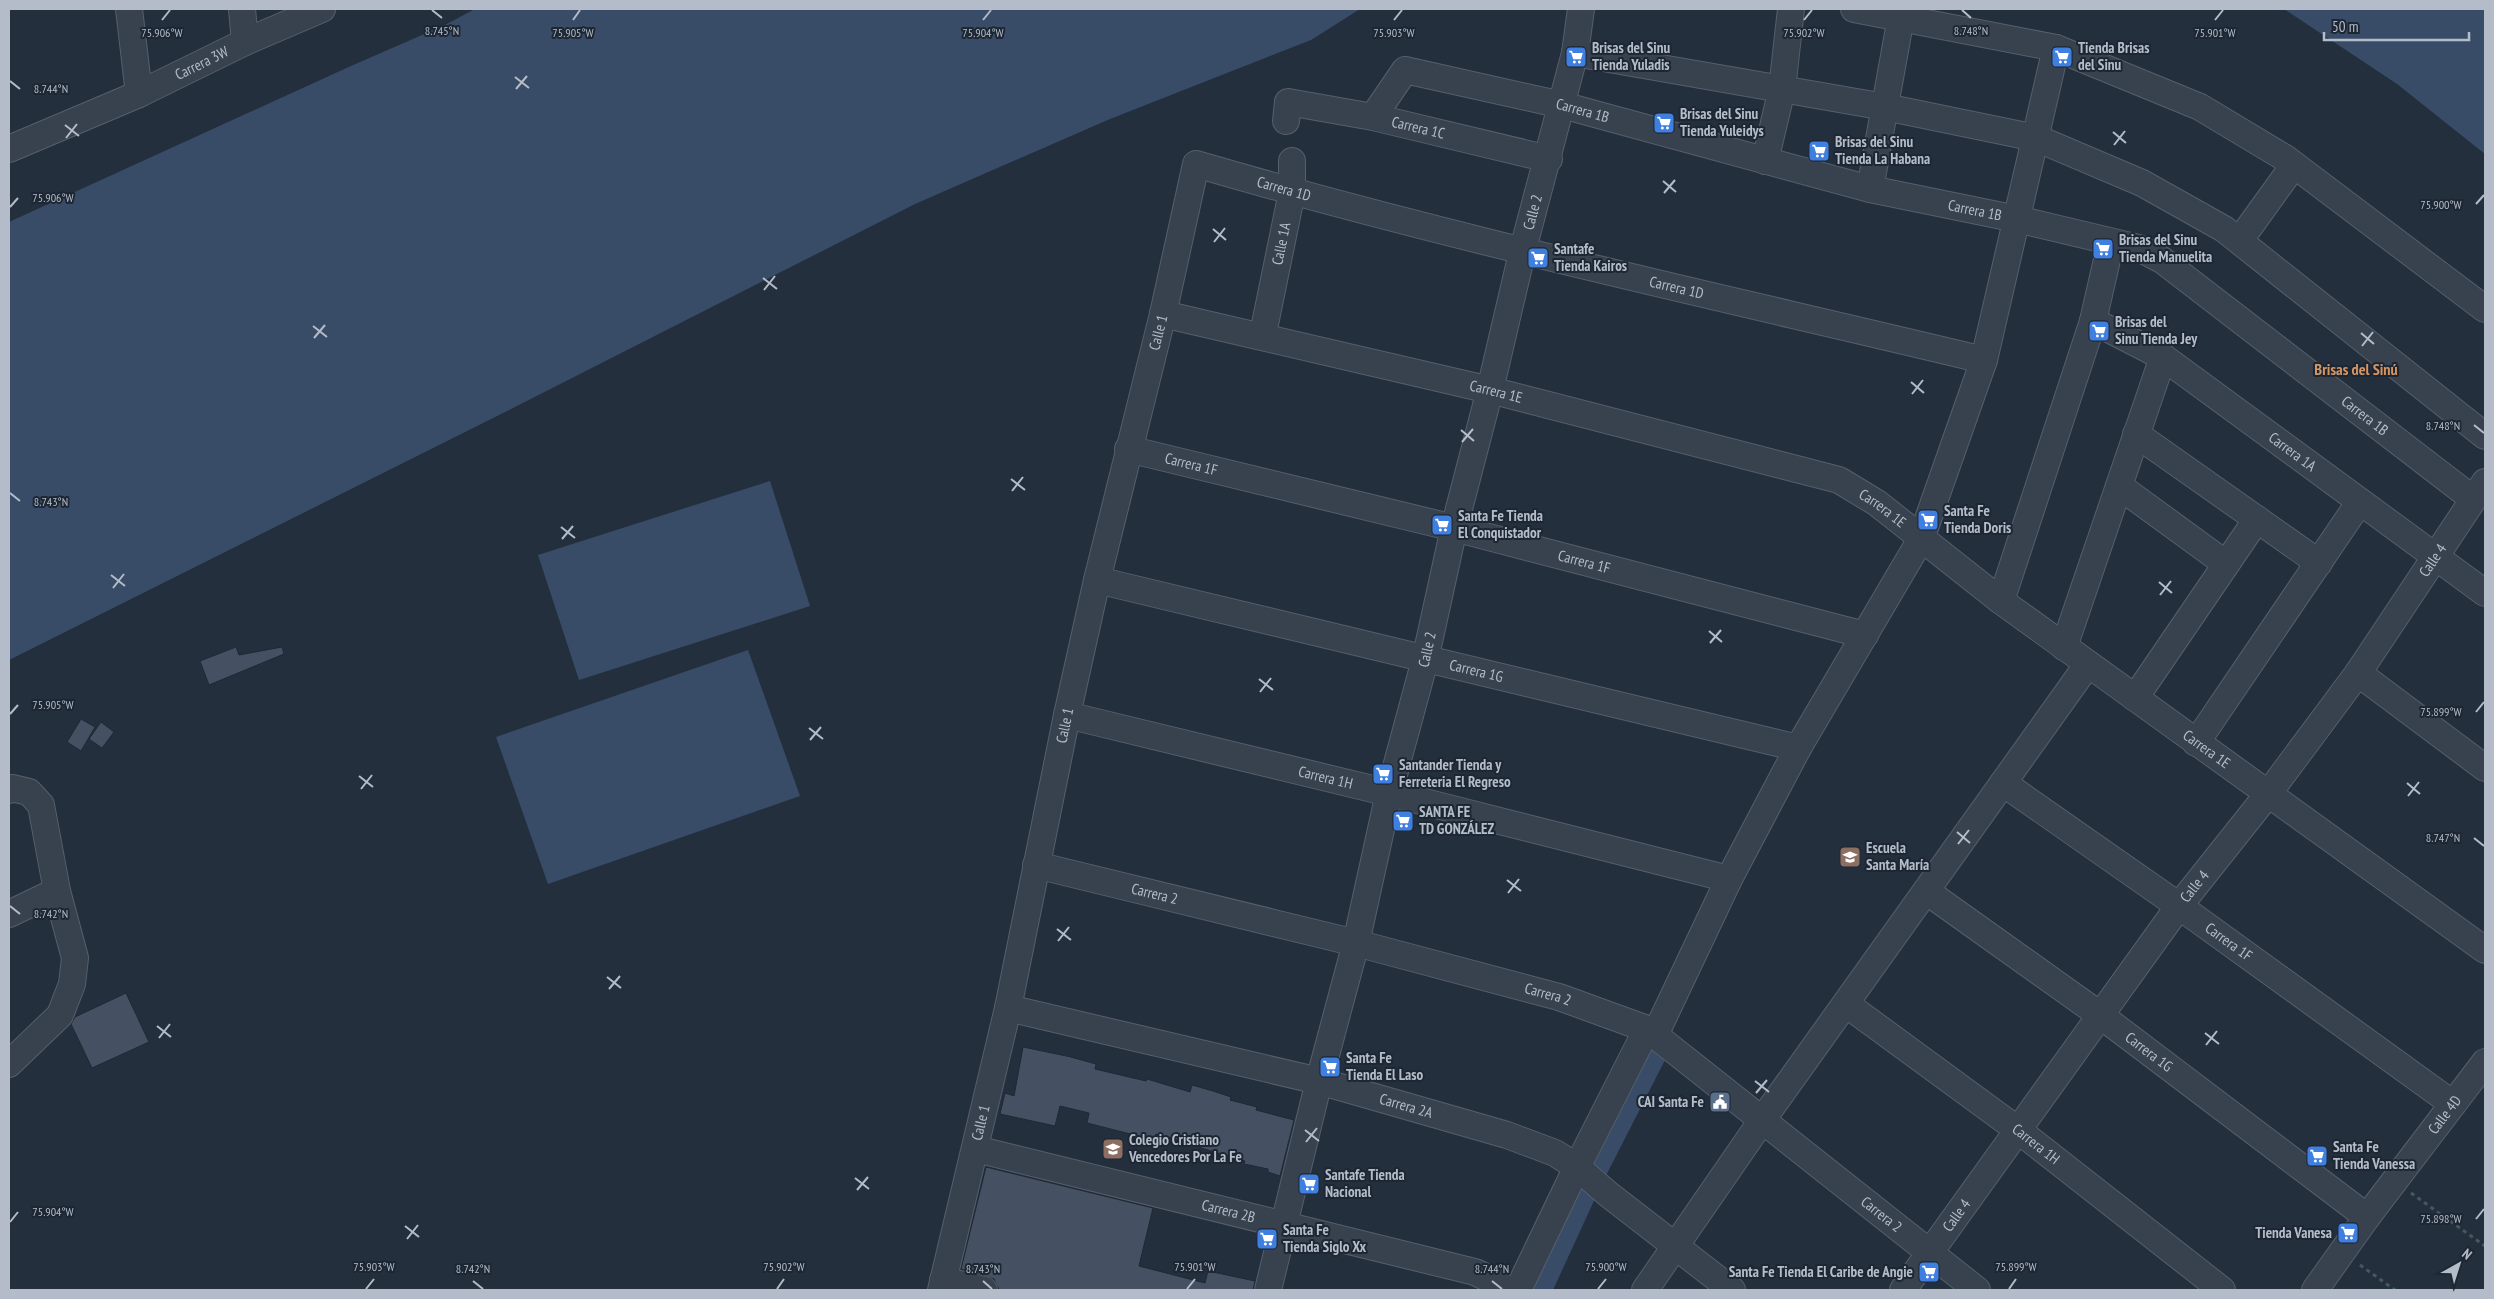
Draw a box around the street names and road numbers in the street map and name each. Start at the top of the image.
street label: Carrera 3W [172,42,231,84]
street label: Carrera 1B [1554,94,1611,126]
street label: Carrera 1C [1390,112,1447,143]
street label: Carrera 1D [1255,172,1313,205]
street label: Calle 2 [1518,192,1546,232]
street label: Carrera 1B [1946,195,2003,225]
street label: Calle 1A [1267,220,1295,267]
street label: Carrera 1D [1648,272,1706,303]
street label: Calle 1 [1144,313,1171,352]
street label: Carrera 1E [1468,376,1525,407]
street label: Carrera 1B [2338,391,2392,439]
street label: Carrera 1A [2265,428,2321,476]
street label: Carrera 1F [1163,448,1220,479]
street label: Carrera 1E [1856,484,1910,531]
street label: Calle 4 [2415,540,2450,580]
street label: Carrera 1F [1556,545,1613,577]
street label: Calle 2 [1413,630,1440,669]
street label: Carrera 1G [1448,655,1505,686]
street label: Calle 1 [1052,706,1077,745]
street label: Carrera 1E [2179,725,2234,772]
street label: Carrera 1H [1297,761,1355,793]
street label: Calle 4 [2176,866,2213,906]
street label: Carrera 2 [1129,879,1180,908]
street label: Carrera 1F [2202,918,2256,965]
street label: Carrera 2 [1523,978,1574,1010]
street label: Carrera 1G [2122,1028,2177,1076]
street label: Carrera 2A [1377,1089,1436,1122]
street label: Calle 4D [2424,1091,2465,1138]
street label: Calle 1 [967,1103,994,1142]
street label: Carrera 1H [2009,1119,2064,1168]
street label: Carrera 2 [1857,1192,1906,1236]
street label: Carrera 2B [1200,1195,1257,1226]
street label: Calle 4 [1938,1195,1975,1235]

